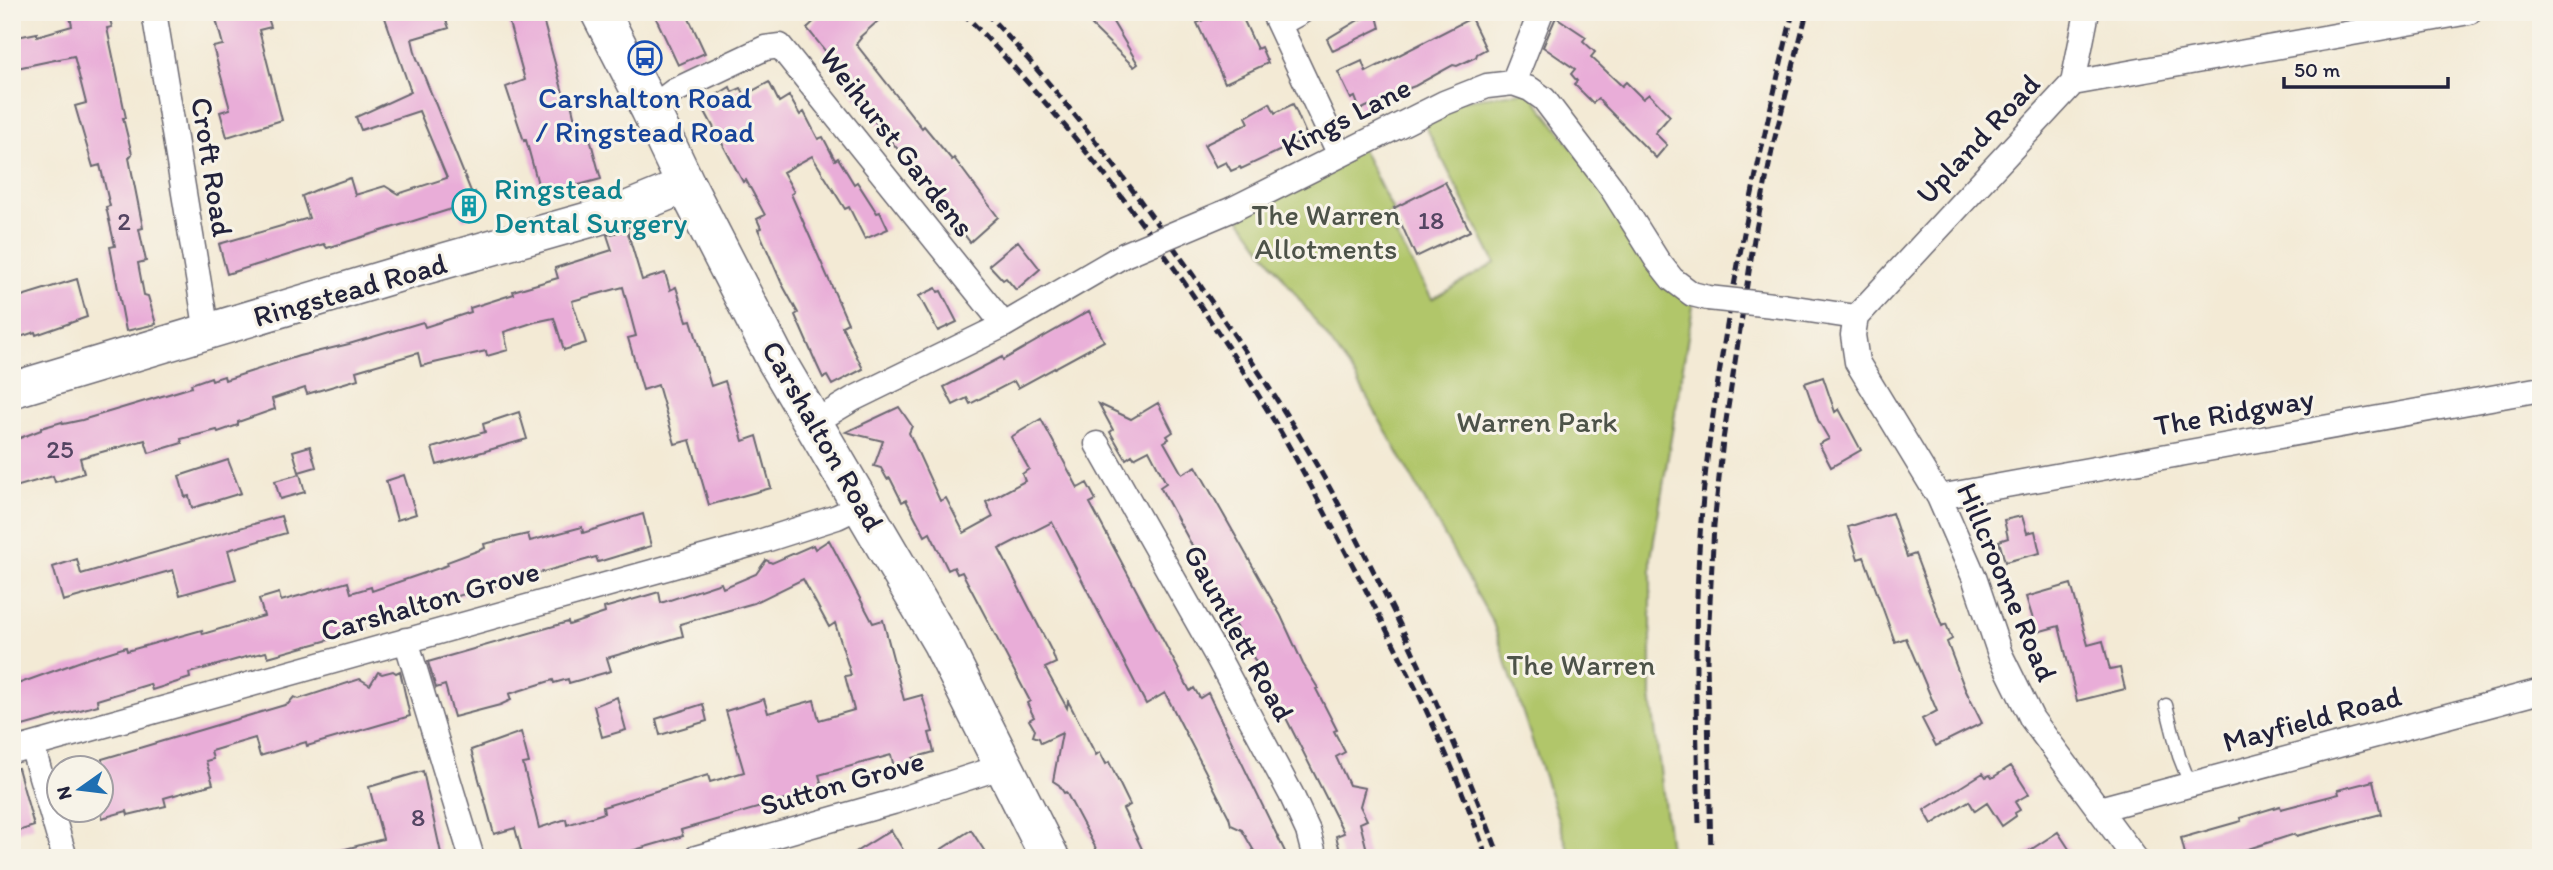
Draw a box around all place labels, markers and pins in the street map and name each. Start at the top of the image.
bus stop icon: Carshalton Road / Ringstead Road [626,39,664,77]
place label: Carshalton Road / Ringstead Road [535,79,755,150]
place label: Ringstead Dental Surgery [494,170,687,241]
building icon: Ringstead Dental Surgery [450,187,488,225]

